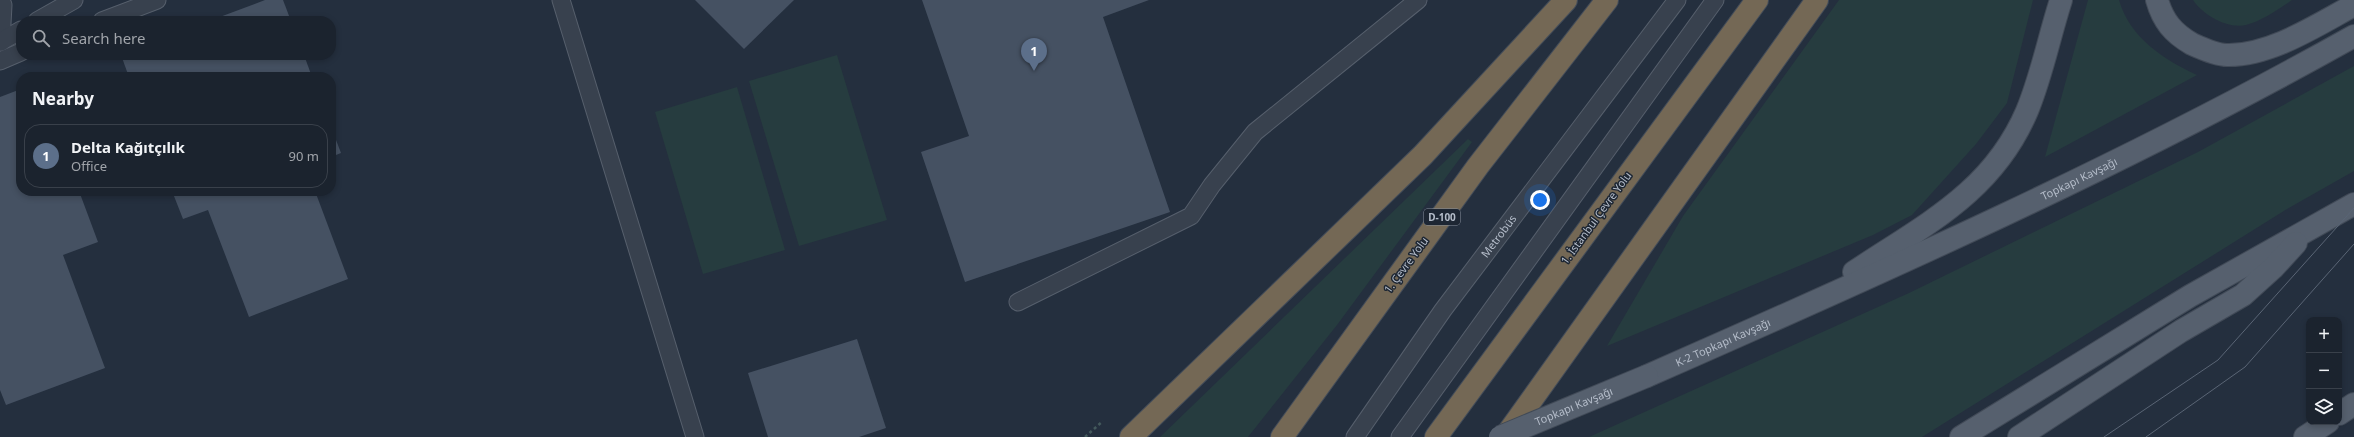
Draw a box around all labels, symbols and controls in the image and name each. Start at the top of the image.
search box [16,16,336,60]
icon: search [30,27,52,49]
text: Search here [62,28,145,48]
pin: 1 [1021,38,1047,71]
text: Nearby [32,87,94,110]
text: Delta Kağıtçılık [71,137,185,157]
text: 1 [42,147,50,165]
text: 90 m [289,147,319,165]
street label: Topkapı Kavşağı [2038,154,2120,203]
text: Office [71,157,107,175]
street label: 1. İstanbul Çevre Yolu [1557,168,1634,267]
your location [1530,190,1550,210]
road number: D-100 [1424,209,1460,225]
street label: Metrobüs [1477,211,1519,260]
street label: 1. Çevre Yolu [1380,234,1431,296]
street label: K-2 Topkapı Kavşağı [1673,314,1773,370]
map controls [2306,317,2342,425]
button: + [2306,317,2342,353]
button: − [2306,353,2342,389]
street label: Topkapı Kavşağı [1533,383,1615,429]
button: layers [2306,389,2342,425]

